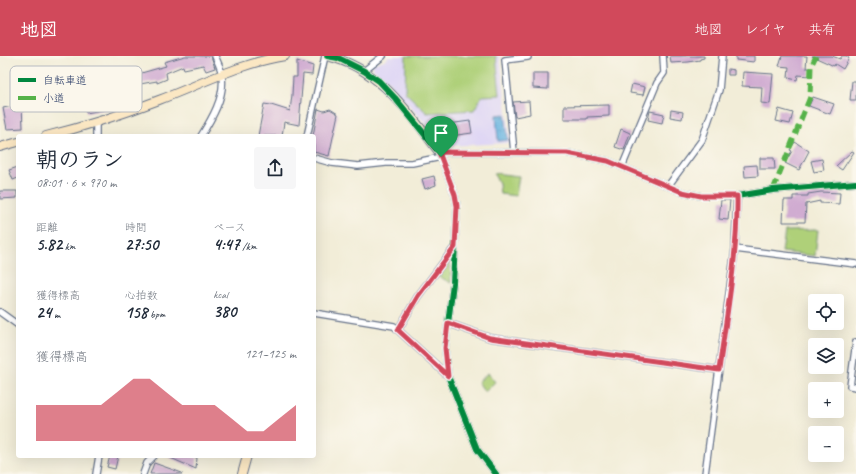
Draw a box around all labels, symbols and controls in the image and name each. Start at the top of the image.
text: 地図 [20,18,58,42]
text: 地図 [695,21,723,38]
text: レイヤ [745,21,786,38]
text: 共有 [808,21,836,38]
legend [10,66,142,112]
text: 自転車道 [43,73,87,87]
text: 小道 [43,91,65,105]
pin [424,116,458,157]
icon: arrive [430,122,452,144]
text: 朝のラン [36,146,124,174]
button: share [254,147,296,189]
text: 08:01 · 6 × 970 m [36,175,117,191]
text: 距離 [36,220,58,234]
text: 時間 [125,220,147,234]
text: ペース [213,220,246,234]
text: 5.82 [36,234,62,255]
text: 27:50 [125,234,158,255]
text: 4:47 [213,234,240,255]
text: km [62,239,75,253]
text: /km [240,239,257,253]
text: kcal [213,287,228,301]
text: 獲得標高 [36,288,80,302]
text: 心拍数 [125,288,158,302]
map controls [808,294,844,462]
button: locate [808,294,844,330]
text: 380 [213,301,236,322]
text: 24 [36,302,51,323]
text: 158 [125,302,147,323]
text: m [51,307,60,321]
text: bpm [147,307,165,321]
button: layers [808,338,844,374]
text: 121–125 m [245,346,296,362]
text: 獲得標高 [36,349,88,365]
button: + [808,382,844,418]
button: − [808,426,844,462]

